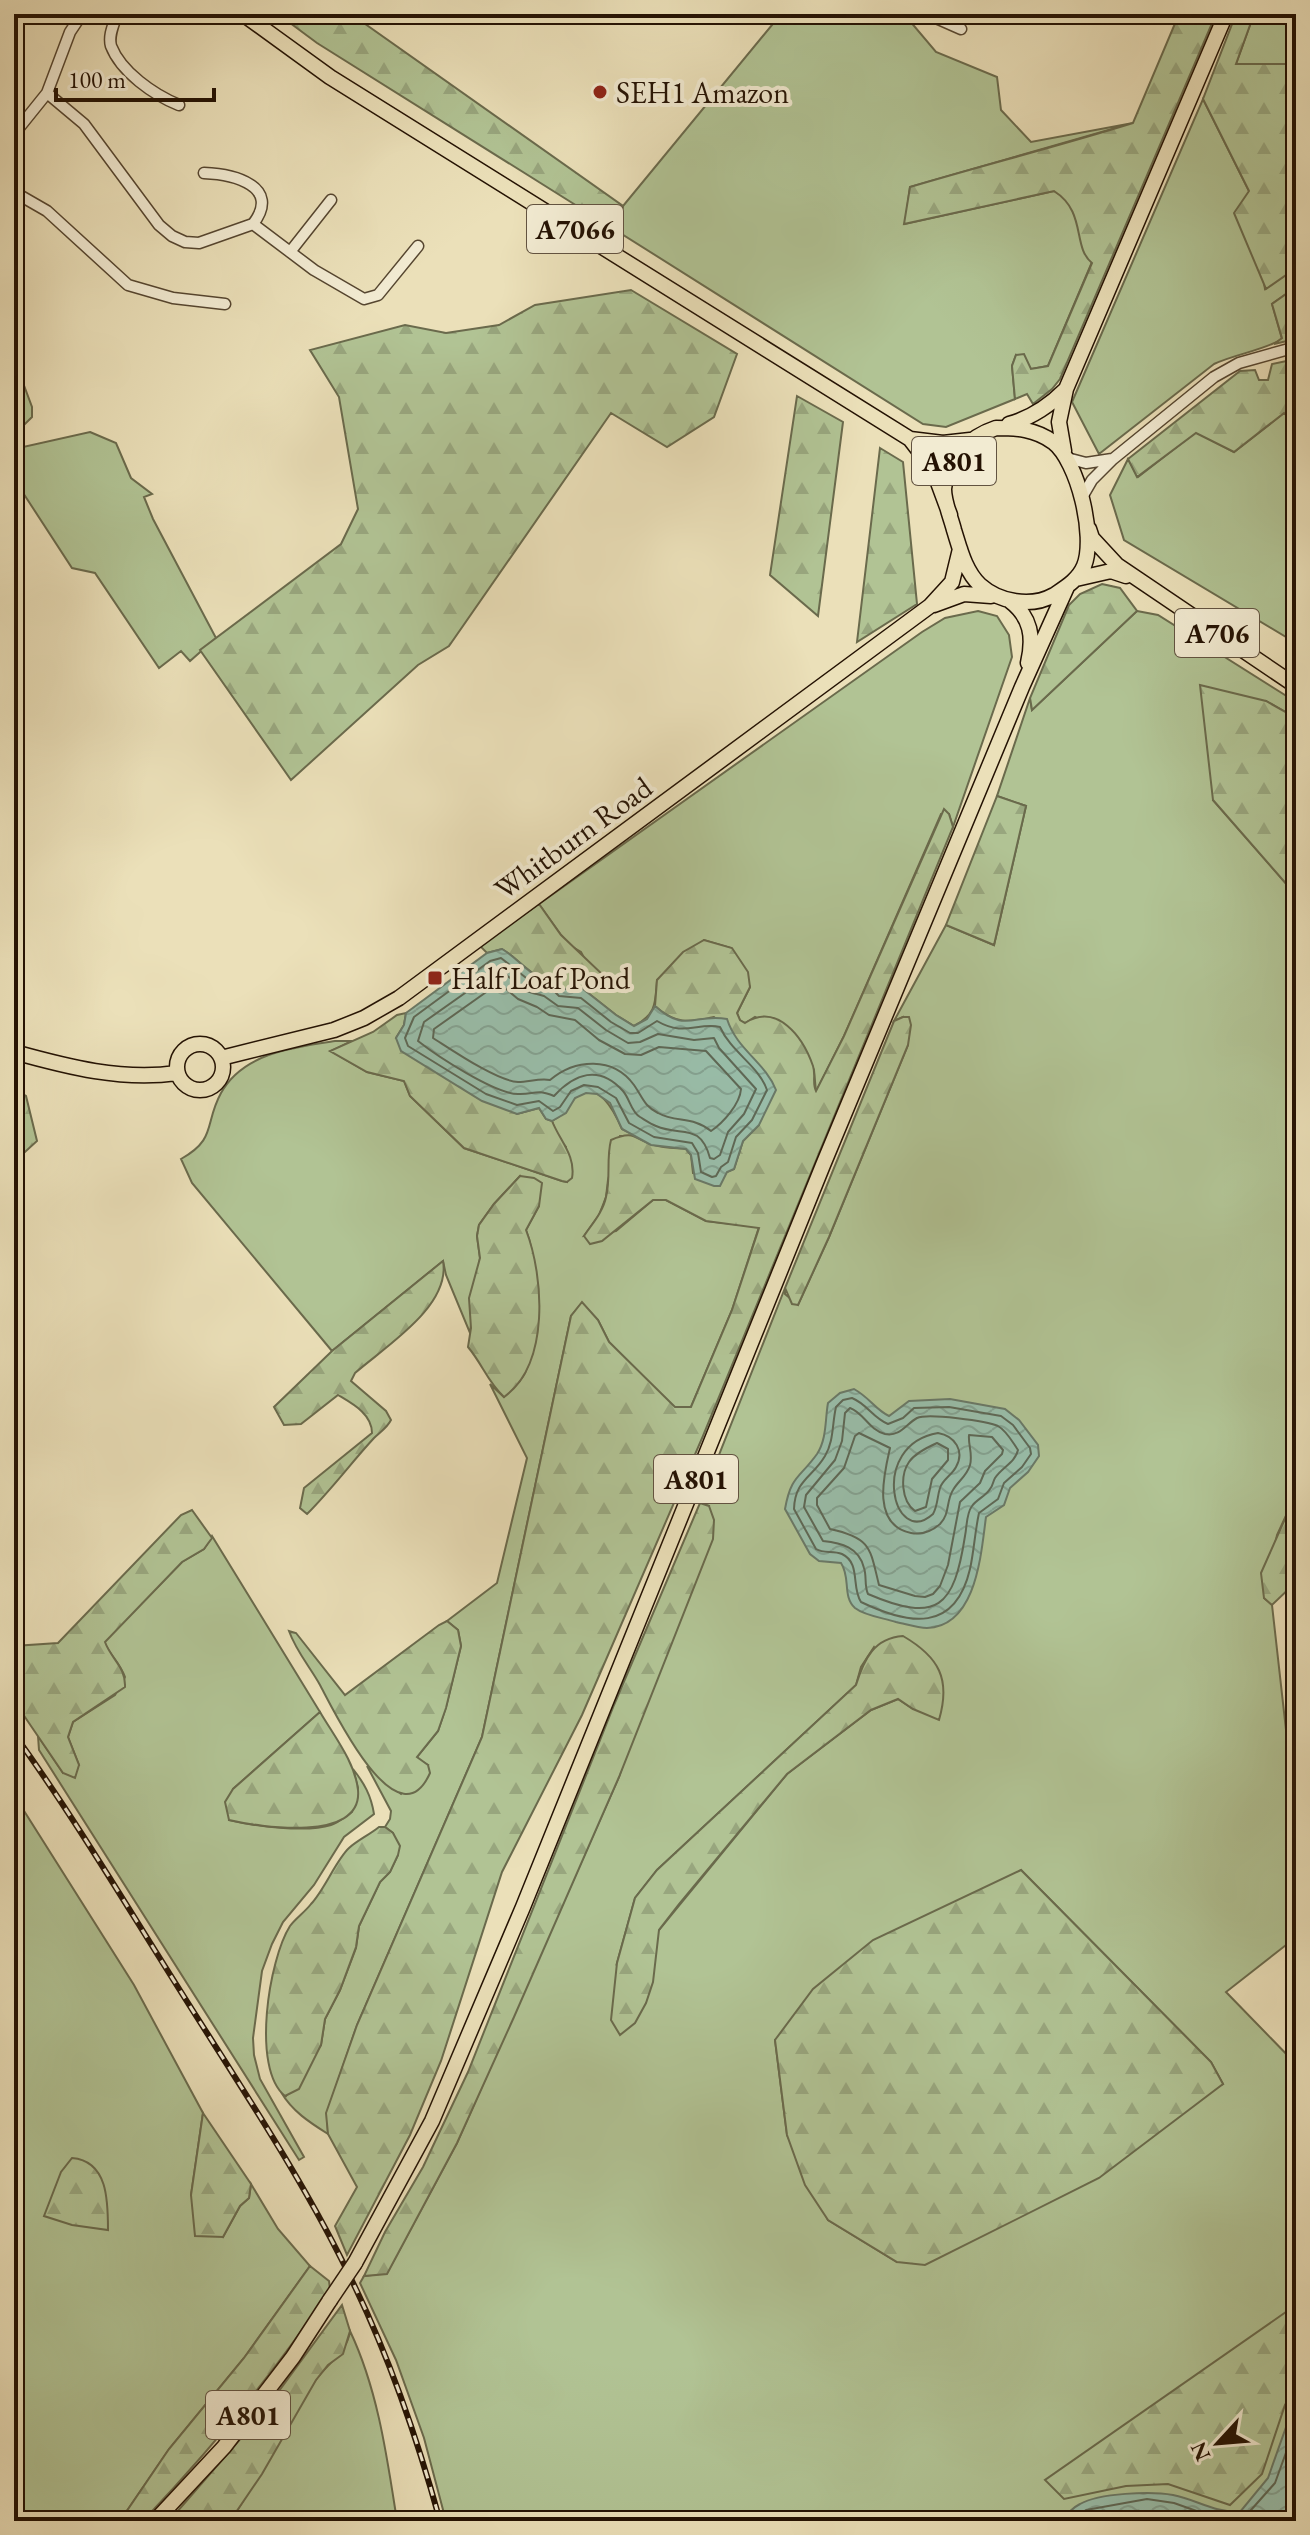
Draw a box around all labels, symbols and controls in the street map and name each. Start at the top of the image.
scale bar [56,52,214,102]
text: 100 m [68,64,126,95]
place label: SEH1 Amazon [616,73,789,112]
marker: SEH1 Amazon [591,83,609,101]
road number: A7066 [527,205,623,253]
road number: A801 [912,437,996,485]
road number: A706 [1175,609,1259,657]
street label: Whitburn Road [486,767,660,908]
place label: Half Loaf Pond [451,959,631,998]
marker: Half Loaf Pond [426,969,444,987]
road number: A801 [654,1455,738,1503]
road number: A801 [206,2391,290,2439]
north arrow [1178,2403,1258,2483]
text: N [1183,2437,1217,2466]

